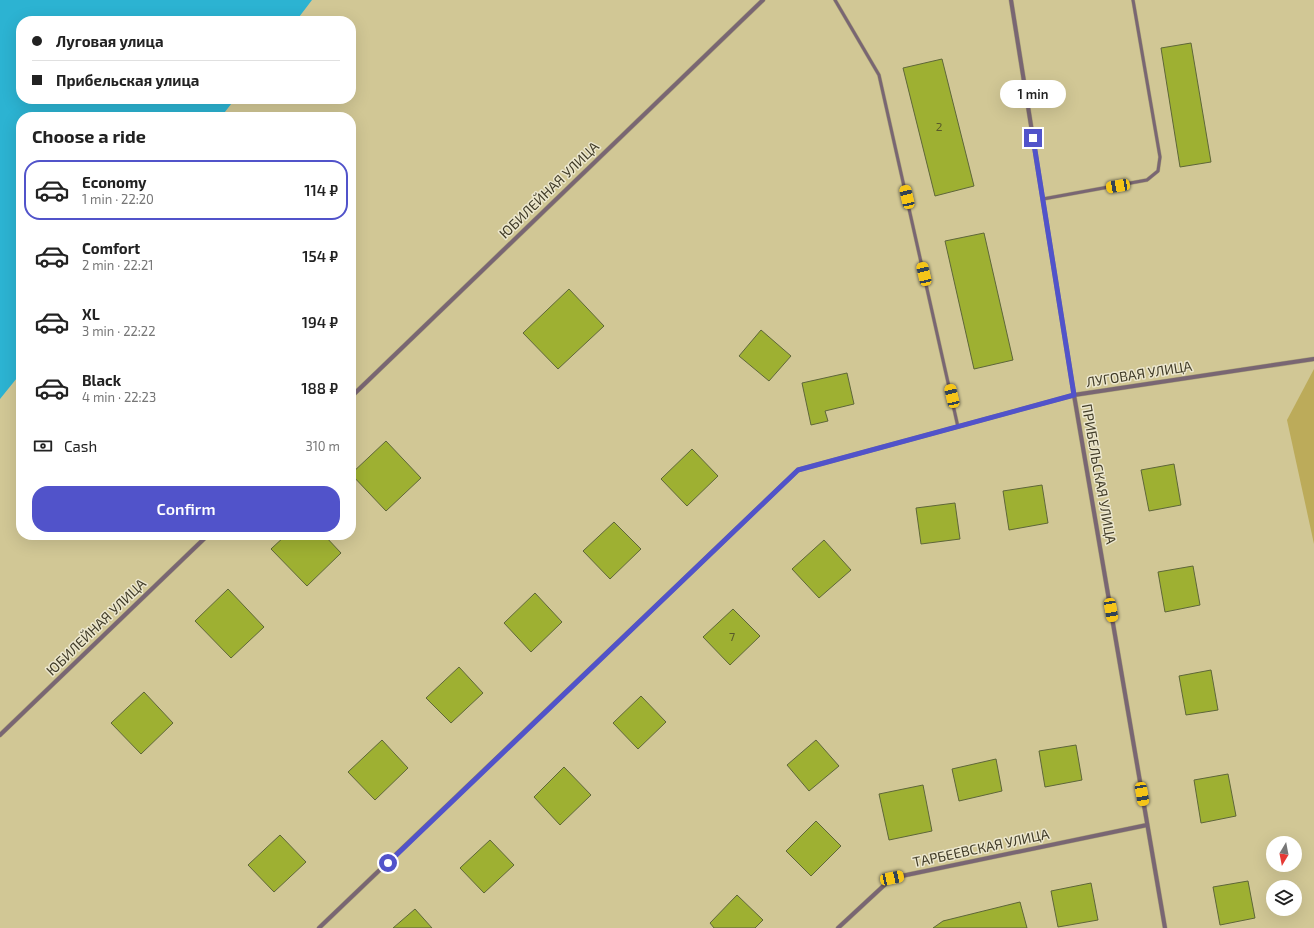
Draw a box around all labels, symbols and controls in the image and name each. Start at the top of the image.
text: Луговая улица [56,32,163,50]
text: Прибельская улица [56,71,199,89]
callout: 1 min [1000,80,1066,108]
text: 1 min [1018,86,1048,102]
house number: 2 [936,119,943,133]
text: Choose a ride [32,125,146,147]
route end [1024,129,1042,147]
street label: ЮБИЛЕЙНАЯ УЛИЦА [495,138,602,242]
icon: car [34,172,70,208]
text: Economy [82,173,147,191]
car [1105,178,1131,194]
text: 114 ₽ [304,181,338,199]
car [898,184,916,210]
text: 1 min · 22:20 [82,191,154,207]
icon: car [34,238,70,274]
text: Comfort [82,239,140,257]
text: 154 ₽ [302,247,338,265]
text: 2 min · 22:21 [82,257,153,273]
car [915,261,933,287]
icon: car [34,304,70,340]
text: XL [82,305,100,323]
text: 194 ₽ [302,313,338,331]
text: 3 min · 22:22 [82,323,155,339]
street label: ЛУГОВАЯ УЛИЦА [1085,357,1193,390]
icon: car [34,370,70,406]
text: Black [82,371,121,389]
text: 188 ₽ [301,379,338,397]
car [943,383,961,409]
text: 4 min · 22:23 [82,389,156,405]
street label: ПРИБЕЛЬСКАЯ УЛИЦА [1079,402,1120,546]
icon: cash [32,435,54,457]
text: Cash [64,437,97,455]
text: 310 m [305,438,340,454]
button: Confirm [32,486,340,532]
street label: ЮБИЛЕЙНАЯ УЛИЦА [42,575,149,679]
car [1103,597,1119,623]
house number: 7 [729,629,735,643]
car [1134,781,1150,807]
street label: ТАРБЕЕВСКАЯ УЛИЦА [911,825,1051,870]
north arrow [1266,836,1302,872]
map controls [1266,836,1302,916]
route start [379,854,397,872]
car [879,870,905,886]
button: layers [1266,880,1302,916]

